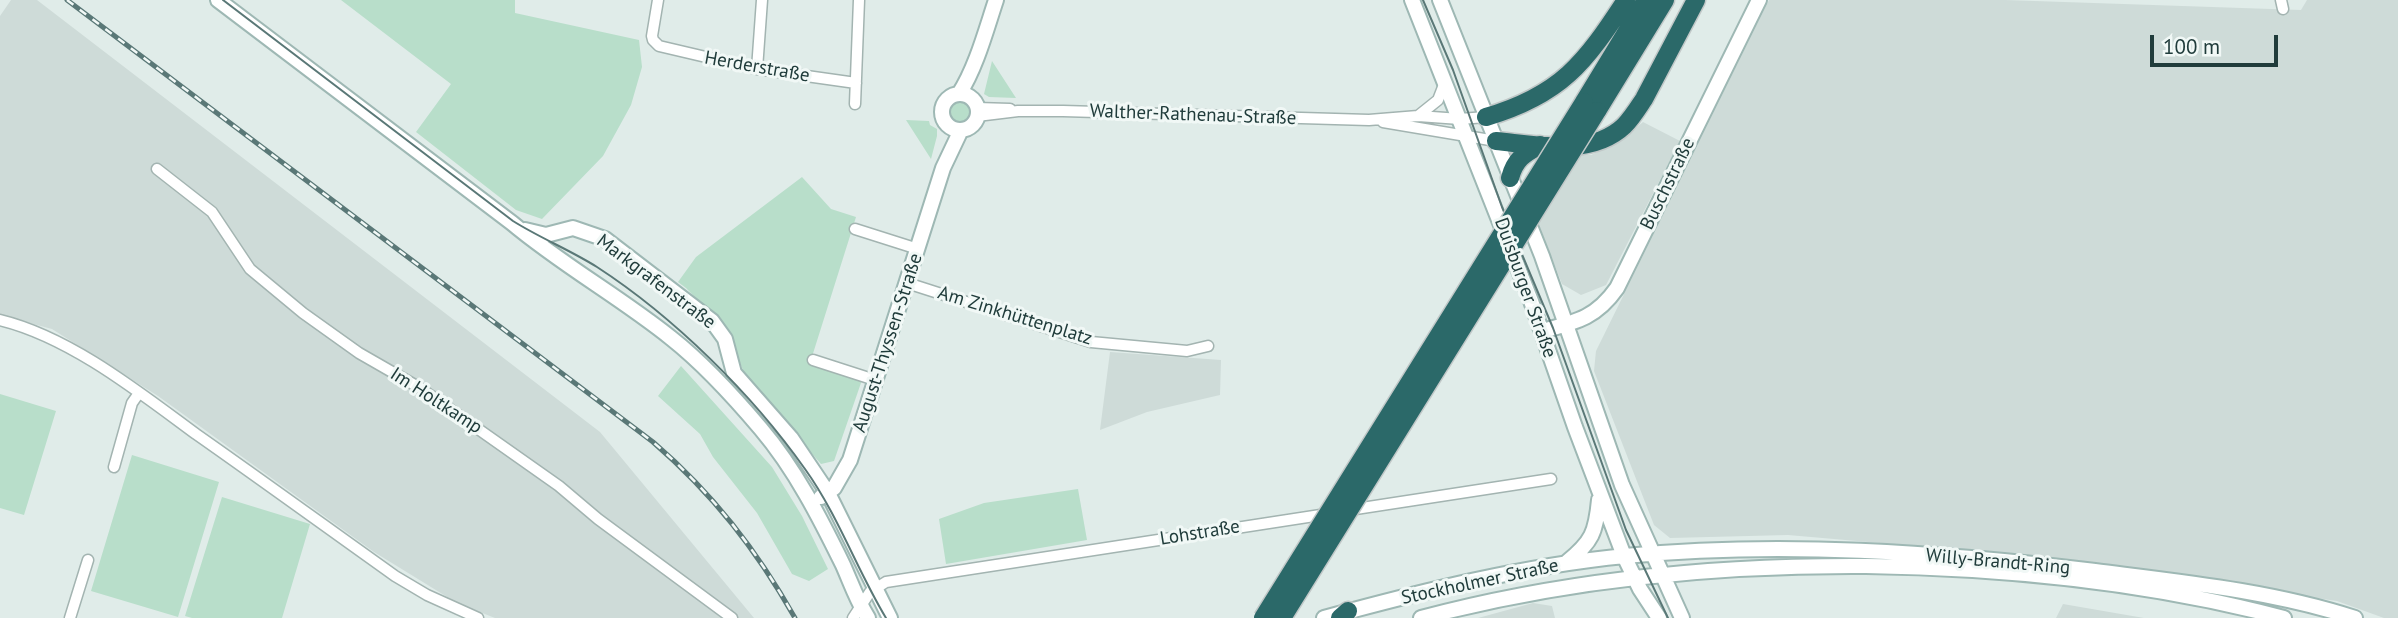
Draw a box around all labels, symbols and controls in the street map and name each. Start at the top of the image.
scale bar [2153,21,2281,65]
text: 100 m [2163,33,2220,60]
street label: Herderstraße [703,47,811,87]
street label: Walther-Rathenau-Straße [1089,100,1297,130]
street label: Buschstraße [1636,134,1700,234]
street label: Duisburger Straße [1489,215,1561,361]
street label: Markgrafenstraße [592,230,720,334]
street label: August-Thyssen-Straße [848,251,928,435]
street label: Am Zinkhüttenplatz [935,282,1095,350]
street label: Im Holtkamp [386,363,486,439]
street label: Lohstraße [1158,515,1242,551]
street label: Willy-Brandt-Ring [1925,544,2071,580]
street label: Stockholmer Straße [1399,554,1561,610]

